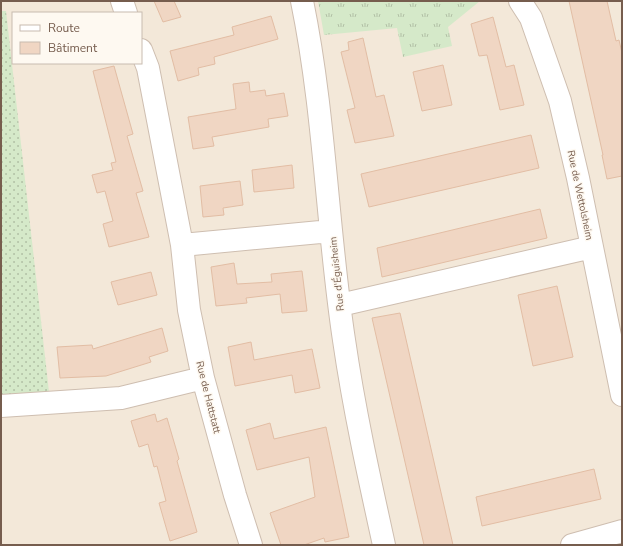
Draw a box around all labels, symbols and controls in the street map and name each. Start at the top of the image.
legend [12,12,142,64]
text: Route [48,20,80,36]
text: Bâtiment [48,40,98,56]
street label: Rue de Wettolsheim [564,149,596,241]
street label: Rue d'Éguisheim [326,236,348,312]
street label: Rue de Hattstatt [192,360,224,435]

